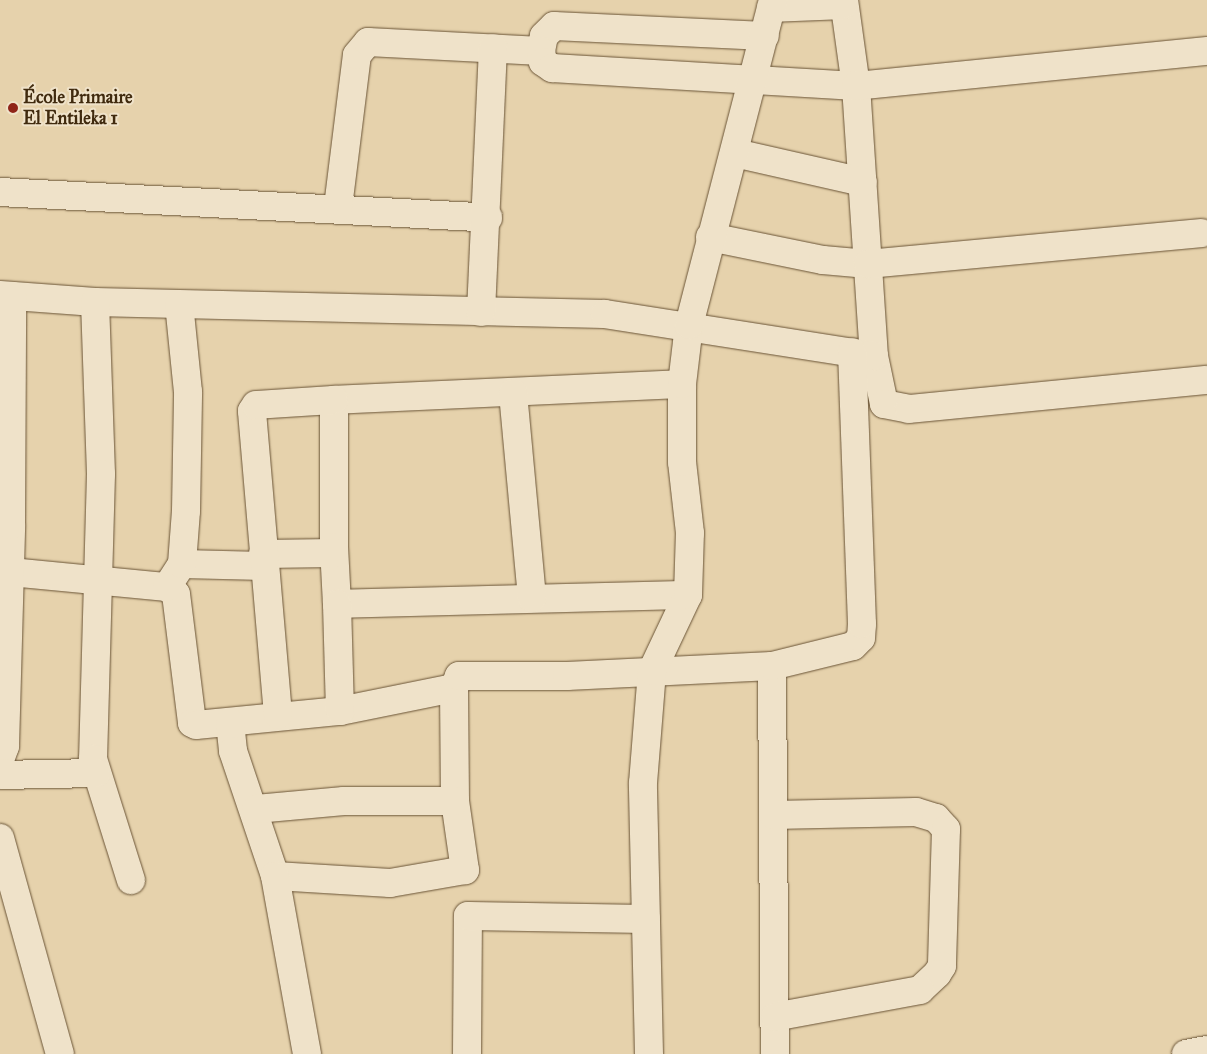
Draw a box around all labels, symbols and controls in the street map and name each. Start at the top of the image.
place label: École Primaire El Entileka 1 [23,87,133,130]
marker: École Primaire El Entileka 1 [7,102,19,114]

